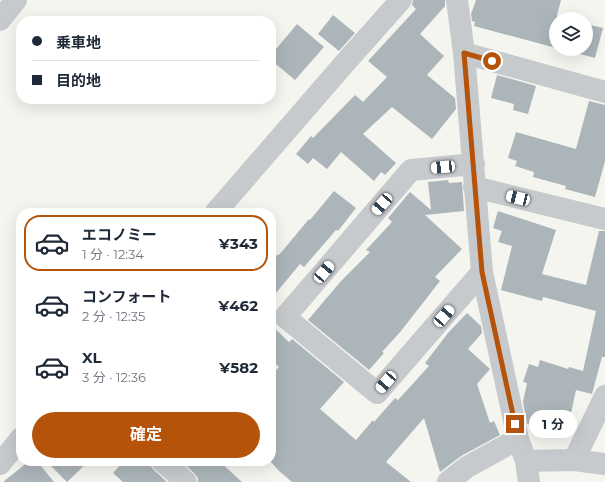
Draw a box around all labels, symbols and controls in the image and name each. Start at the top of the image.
map controls [549,12,593,56]
button: layers [549,12,593,56]
text: 乗車地 [56,33,101,52]
route start [483,52,501,70]
text: 目的地 [56,71,101,90]
car [431,160,455,174]
car [505,189,531,207]
car [370,191,394,217]
icon: car [34,225,70,261]
text: エコノミー [82,225,157,244]
text: ¥343 [219,234,258,253]
text: 1 分 · 12:34 [82,246,144,262]
car [312,259,336,285]
icon: car [34,287,70,323]
text: コンフォート [82,287,172,306]
text: ¥462 [218,296,258,315]
car [432,303,456,329]
text: 2 分 · 12:35 [82,308,145,324]
text: XL [82,348,101,367]
icon: car [34,349,70,385]
text: ¥582 [219,358,258,377]
text: 3 分 · 12:36 [82,369,146,385]
car [374,369,398,395]
callout: 1 分 [529,410,577,438]
button: 確定 [32,412,260,458]
route end [506,415,524,433]
text: 1 分 [542,416,564,432]

